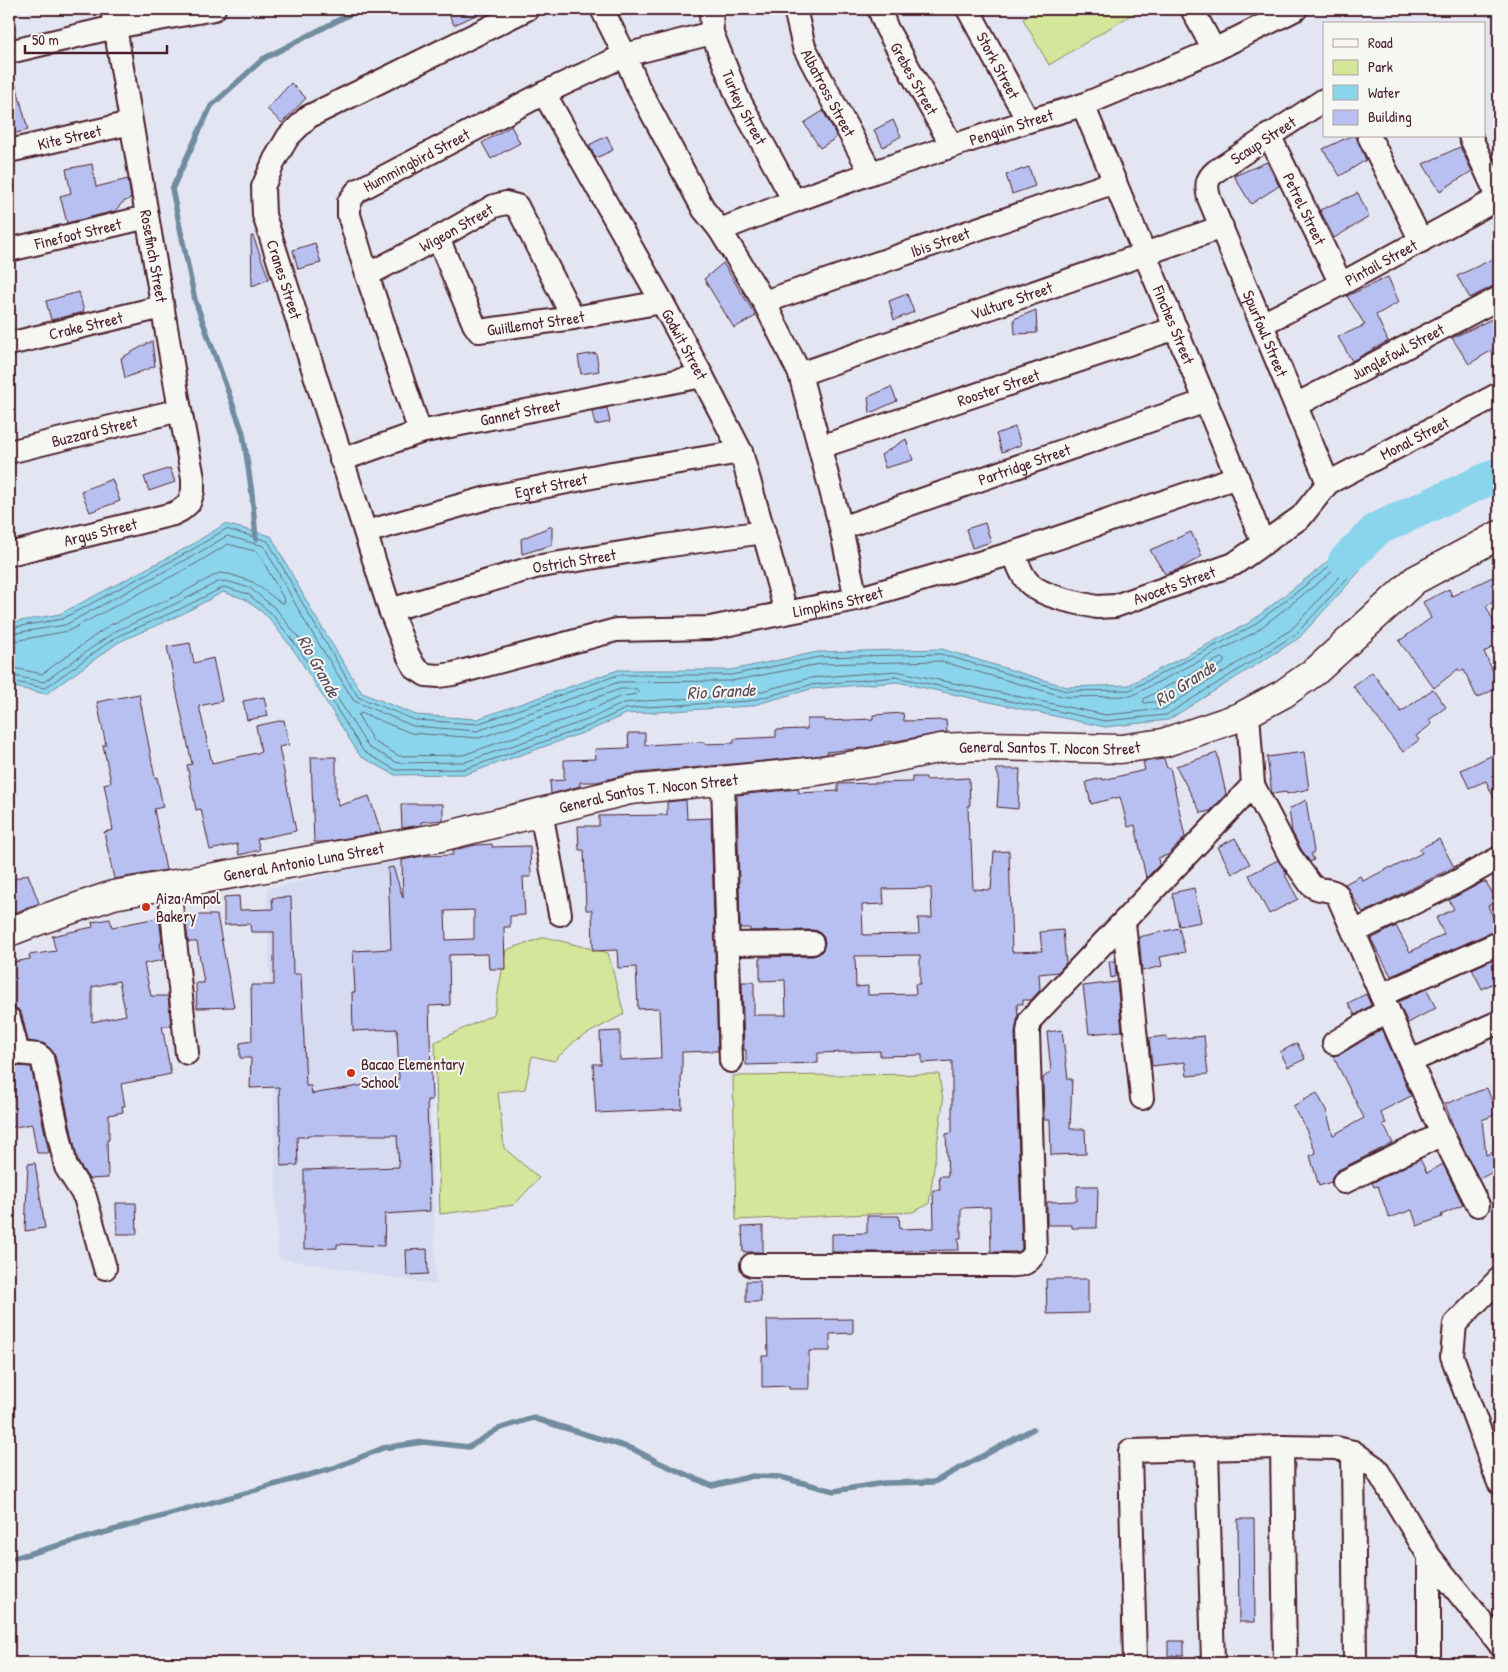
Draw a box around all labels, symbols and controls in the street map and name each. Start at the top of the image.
scale bar [25,22,168,54]
legend [1323,22,1486,138]
street label: Stork Street [971,28,1025,103]
text: 50 m [32,29,59,50]
text: Road [1368,32,1393,53]
street label: Grebes Street [885,38,944,119]
street label: Albatross Street [796,45,861,141]
text: Park [1368,56,1393,77]
street label: Turkey Street [717,67,772,149]
text: Water [1368,82,1400,103]
street label: Penguin Street [967,103,1056,151]
text: Building [1368,106,1412,127]
street label: Scaup Street [1226,110,1300,169]
street label: Kite Street [35,119,104,155]
street label: Hummingbird Street [359,123,474,197]
street label: Petrel Street [1278,169,1332,249]
street label: Wigeon Street [415,198,497,257]
street label: Rosefinch Street [135,208,173,305]
street label: Finefoot Street [32,212,124,255]
street label: Ibis Street [908,221,973,262]
street label: Pintail Street [1341,233,1421,291]
street label: Cranes Street [262,237,308,322]
street label: Vulture Street [968,276,1056,325]
street label: Finches Street [1148,281,1200,368]
street label: Spurfowl Street [1238,287,1294,380]
street label: Guiillemot Street [485,305,587,341]
street label: Godwit Street [657,305,713,384]
street label: Crake Street [47,306,125,345]
street label: Junglefowl Street [1347,318,1449,385]
street label: Rooster Street [954,363,1043,411]
street label: Gannet Street [478,393,563,431]
street label: Buzzard Street [49,410,140,452]
street label: Monal Street [1376,411,1453,465]
street label: Partridge Street [975,438,1074,490]
street label: Egret Street [513,467,590,503]
street label: Argus Street [61,512,140,551]
street label: Ostrich Street [531,543,618,578]
street label: Avocets Street [1130,560,1219,610]
street label: Limpkins Street [791,581,886,622]
water label: Rio Grande [291,630,347,703]
water label: Rio Grande [1149,653,1221,712]
water label: Rio Grande [686,677,757,705]
street label: General Santos T. Nocon Street [958,735,1142,760]
street label: General Santos T. Nocon Street [557,768,739,818]
street label: General Antonio Luna Street [222,836,386,886]
place label: Aiza Ampol Bakery [156,887,221,927]
marker: Aiza Ampol Bakery [140,901,152,913]
place label: Bacao Elementary School [361,1053,465,1093]
marker: Bacao Elementary School [345,1067,357,1079]

